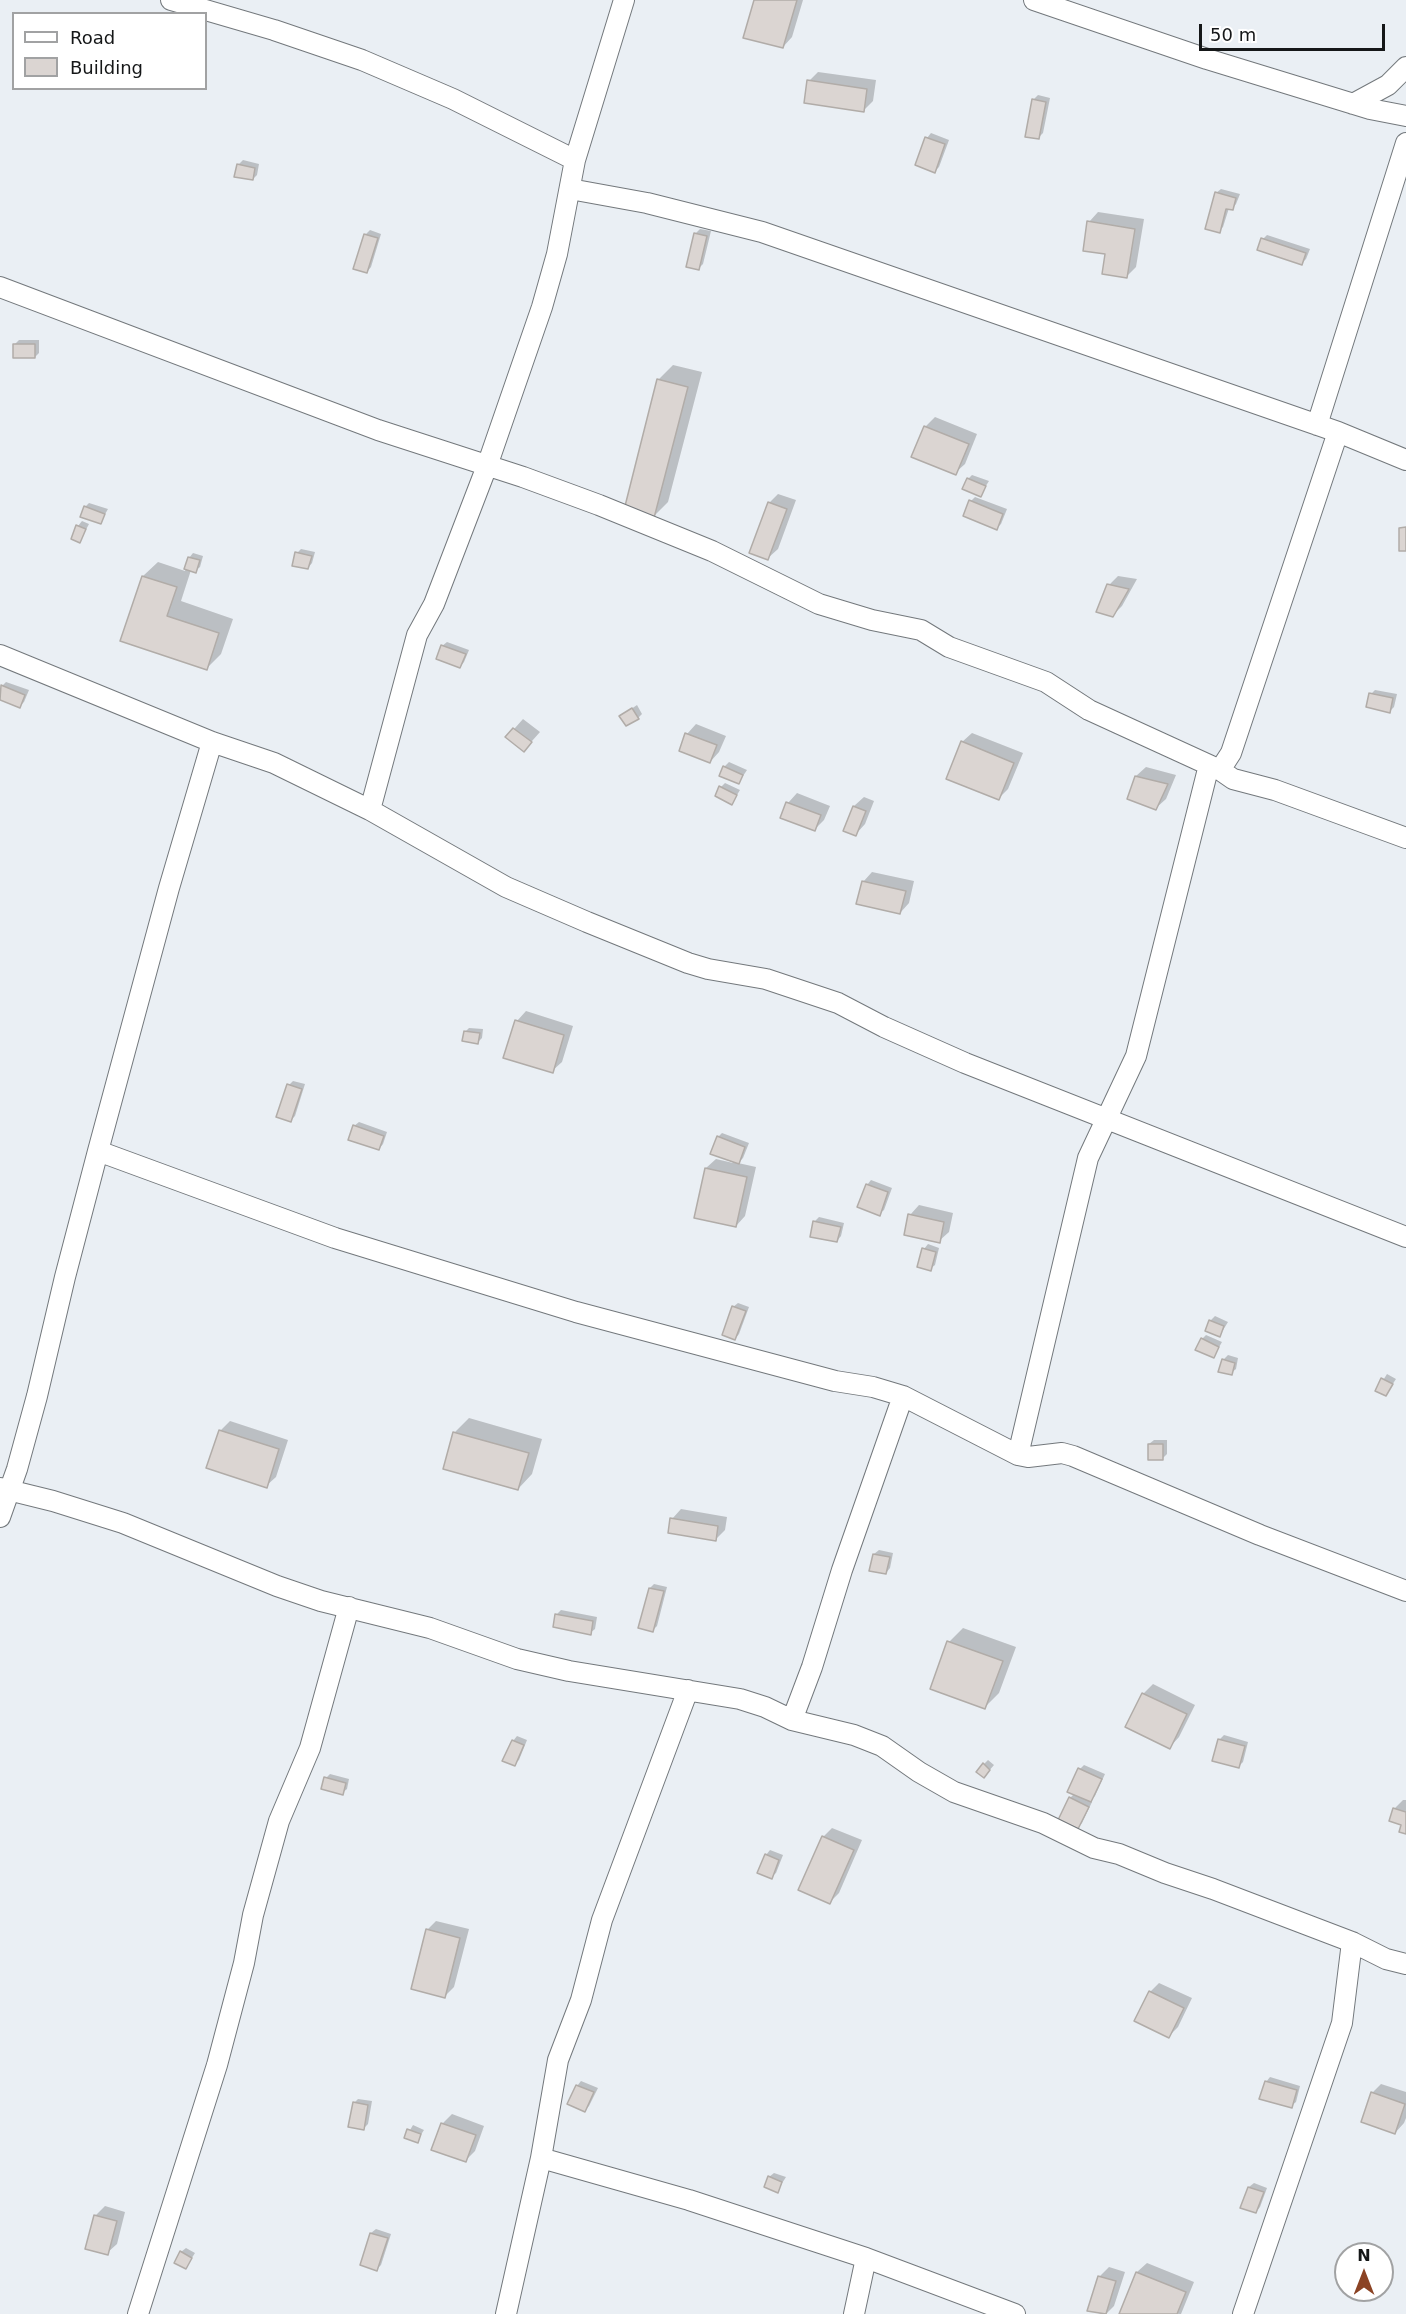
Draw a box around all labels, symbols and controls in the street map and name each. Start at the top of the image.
legend [12,12,207,90]
scale bar [1202,12,1388,50]
text: 50 m [1210,24,1256,45]
text: Road [70,27,115,48]
text: Building [70,57,143,78]
north arrow [1334,2242,1394,2302]
text: N [1357,2246,1371,2265]

